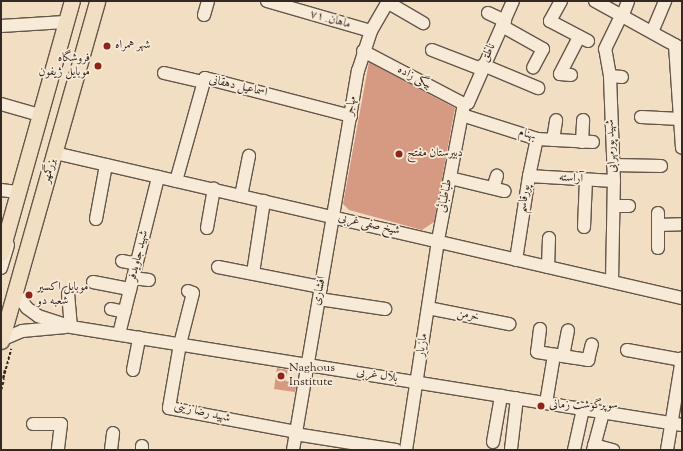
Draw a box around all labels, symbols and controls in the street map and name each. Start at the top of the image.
street label: ۷۱ _ماهان [308,7,352,33]
place label: شهر همراه [115,39,150,53]
marker: شهر همراه [102,41,112,51]
street label: ناطق [478,41,500,65]
place label: فروشگاه موبایل ژیفون [39,52,90,80]
marker: فروشگاه موبایل ژیفون [93,61,103,71]
street label: بیگی زاده [395,63,433,93]
street label: اسماعیل دهقانی [207,73,269,101]
street label: مهاجر [343,95,361,117]
street label: شهید پورمهرابی [603,119,621,173]
street label: بهنام [517,126,537,144]
place label: دبیرستان مفتح [407,147,463,161]
marker: دبیرستان مفتح [394,149,404,159]
street label: بزرگمهر [40,157,60,185]
street label: آراسته [558,171,584,187]
street label: طباطبائی [436,178,456,214]
street label: پورقاسم [516,184,534,214]
street label: شیخ صفی غربی [337,211,401,239]
street label: شهید جاویدفر [126,229,152,283]
street label: افشاری [310,275,330,307]
place label: موبایل اکسیر شعبه دو [37,281,88,309]
marker: موبایل اکسیر شعبه دو [24,290,34,300]
street label: خرمن [456,307,480,325]
street label: مازیار [414,332,432,358]
place label: Naghous Institute [289,362,335,390]
street label: بلال غربی [355,366,399,386]
marker: Naghous Institute [276,371,286,381]
place label: سوپرگوشت زمانی [549,399,618,413]
street label: شهید رضا زینی [172,400,232,426]
marker: سوپرگوشت زمانی [536,401,546,411]

